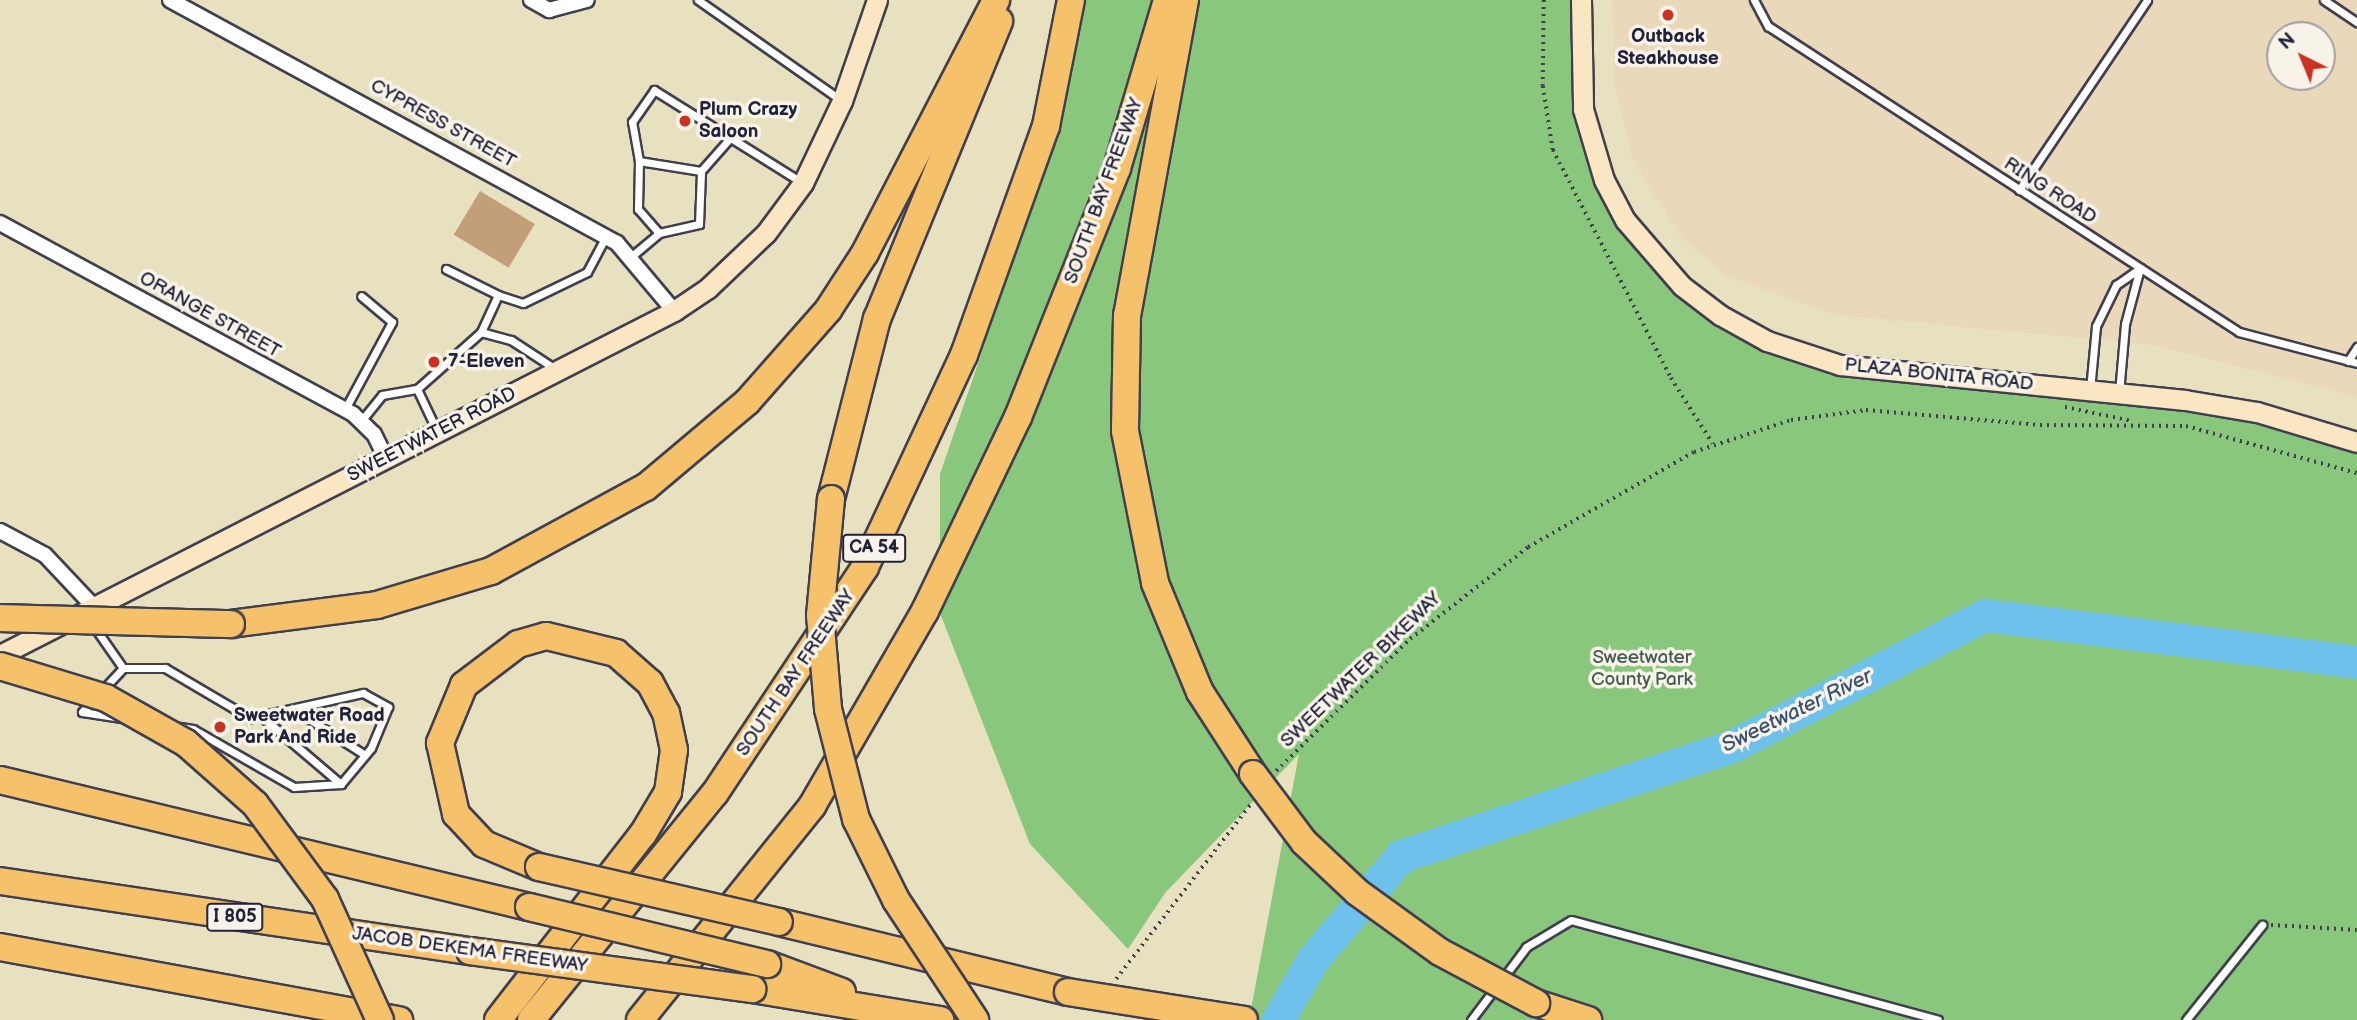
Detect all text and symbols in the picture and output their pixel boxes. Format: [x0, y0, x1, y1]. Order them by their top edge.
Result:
marker: Outback Steakhouse [1660, 7, 1676, 23]
north arrow [2266, 21, 2336, 91]
place label: Outback Steakhouse [1617, 26, 1719, 70]
text: N [2275, 28, 2301, 55]
street label: CYPRESS STREET [366, 74, 520, 174]
street label: SOUTH BAY FREEWAY [1060, 95, 1148, 287]
place label: Plum Crazy Saloon [699, 99, 797, 143]
marker: Plum Crazy Saloon [677, 113, 693, 129]
street label: RING ROAD [1999, 153, 2101, 229]
street label: ORANGE STREET [135, 267, 285, 363]
place label: 7-Eleven [448, 351, 524, 373]
marker: 7-Eleven [426, 354, 442, 370]
street label: PLAZA BONITA ROAD [1844, 354, 2034, 396]
street label: SWEETWATER ROAD [344, 383, 520, 487]
road number: CA 54 [841, 534, 907, 562]
street label: SOUTH BAY FREEWAY [732, 585, 860, 761]
street label: SWEETWATER BIKEWAY [1276, 588, 1446, 752]
park label: Sweetwater County Park [1590, 647, 1694, 691]
water label: Sweetwater River [1718, 664, 1876, 758]
place label: Sweetwater Road Park And Ride [234, 705, 385, 749]
marker: Sweetwater Road Park And Ride [212, 719, 228, 735]
road number: I 805 [205, 902, 265, 932]
street label: JACOB DEKEMA FREEWAY [351, 922, 589, 978]

